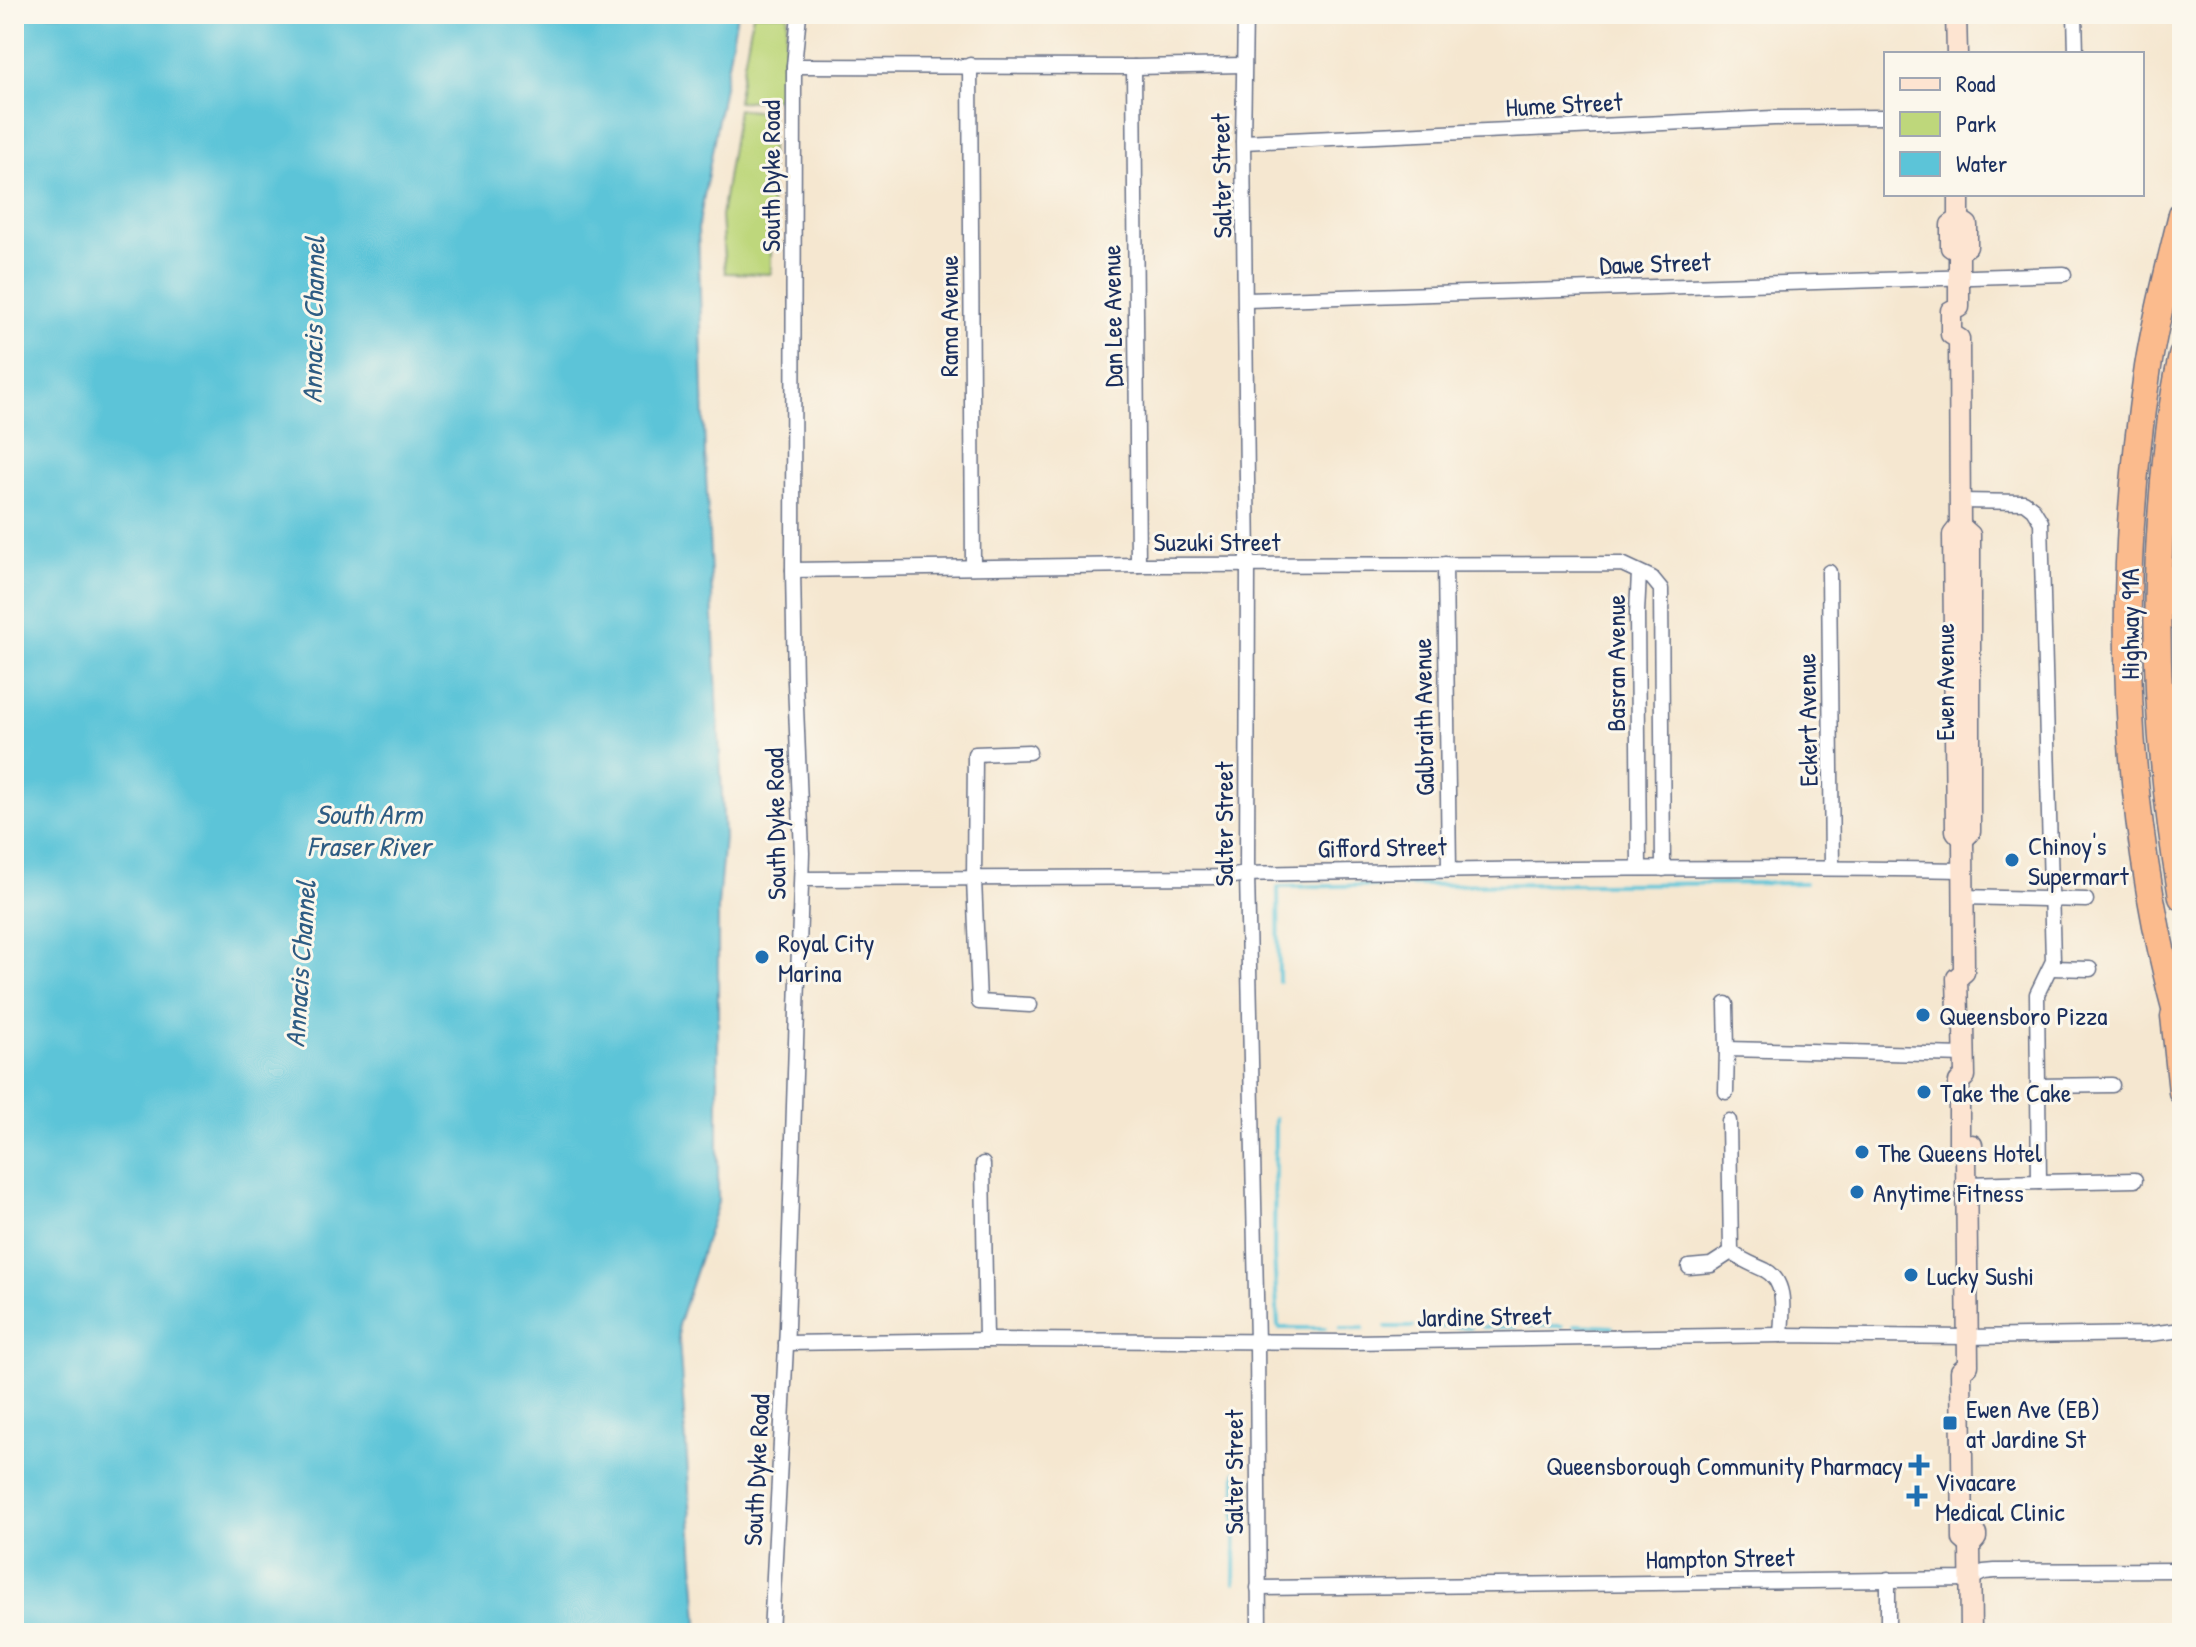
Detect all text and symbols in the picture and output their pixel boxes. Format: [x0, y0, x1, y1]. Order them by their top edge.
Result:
legend [1884, 52, 2144, 196]
text: Road [1956, 67, 1995, 99]
street label: Hume Street [1505, 83, 1624, 125]
street label: South Dyke Road [753, 100, 788, 252]
text: Park [1956, 107, 1996, 139]
street label: Salter Street [1202, 112, 1240, 239]
text: Water [1956, 147, 2007, 179]
water label: Annacis Channel [293, 235, 333, 403]
street label: Dan Lee Avenue [1093, 244, 1131, 388]
street label: Dawe Street [1599, 244, 1712, 282]
street label: Rama Avenue [931, 255, 966, 377]
street label: Suzuki Street [1154, 524, 1282, 559]
street label: Highway 91A [2112, 568, 2147, 680]
street label: Basran Avenue [1598, 594, 1633, 732]
street label: Ewen Avenue [1927, 623, 1962, 741]
street label: Galbraith Avenue [1404, 638, 1442, 796]
street label: Eckert Avenue [1788, 653, 1826, 787]
street label: South Dyke Road [756, 748, 794, 900]
street label: Salter Street [1206, 761, 1241, 886]
water label: South Arm Fraser River [307, 795, 434, 865]
street label: Gifford Street [1317, 828, 1448, 866]
place label: Chinoy's Supermart [2028, 828, 2130, 893]
marker: Chinoy's Supermart [2003, 851, 2021, 869]
water label: Annacis Channel [275, 878, 325, 1048]
place label: Royal City Marina [778, 925, 874, 990]
marker: Royal City Marina [753, 948, 771, 966]
place label: Queensboro Pizza [1939, 998, 2107, 1033]
marker: Queensboro Pizza [1914, 1006, 1932, 1024]
place label: Take the Cake [1940, 1075, 2071, 1110]
marker: Take the Cake [1915, 1083, 1933, 1101]
place label: The Queens Hotel [1878, 1135, 2042, 1170]
marker: The Queens Hotel [1853, 1143, 1871, 1161]
place label: Anytime Fitness [1873, 1175, 2024, 1210]
marker: Anytime Fitness [1848, 1183, 1866, 1201]
place label: Lucky Sushi [1927, 1258, 2034, 1293]
marker: Lucky Sushi [1902, 1266, 1920, 1284]
street label: Jardine Street [1417, 1297, 1553, 1335]
place label: Ewen Ave (EB) at Jardine St [1966, 1391, 2100, 1456]
street label: South Dyke Road [735, 1393, 777, 1547]
street label: Salter Street [1216, 1409, 1251, 1534]
marker: Ewen Ave (EB) at Jardine St [1941, 1414, 1959, 1432]
place label: Queensborough Community Pharmacy [1546, 1448, 1903, 1483]
marker: Queensborough Community Pharmacy [1910, 1456, 1928, 1474]
place label: Vivacare Medical Clinic [1935, 1464, 2065, 1529]
marker: Vivacare Medical Clinic [1906, 1485, 1928, 1507]
street label: Hampton Street [1645, 1539, 1796, 1577]

